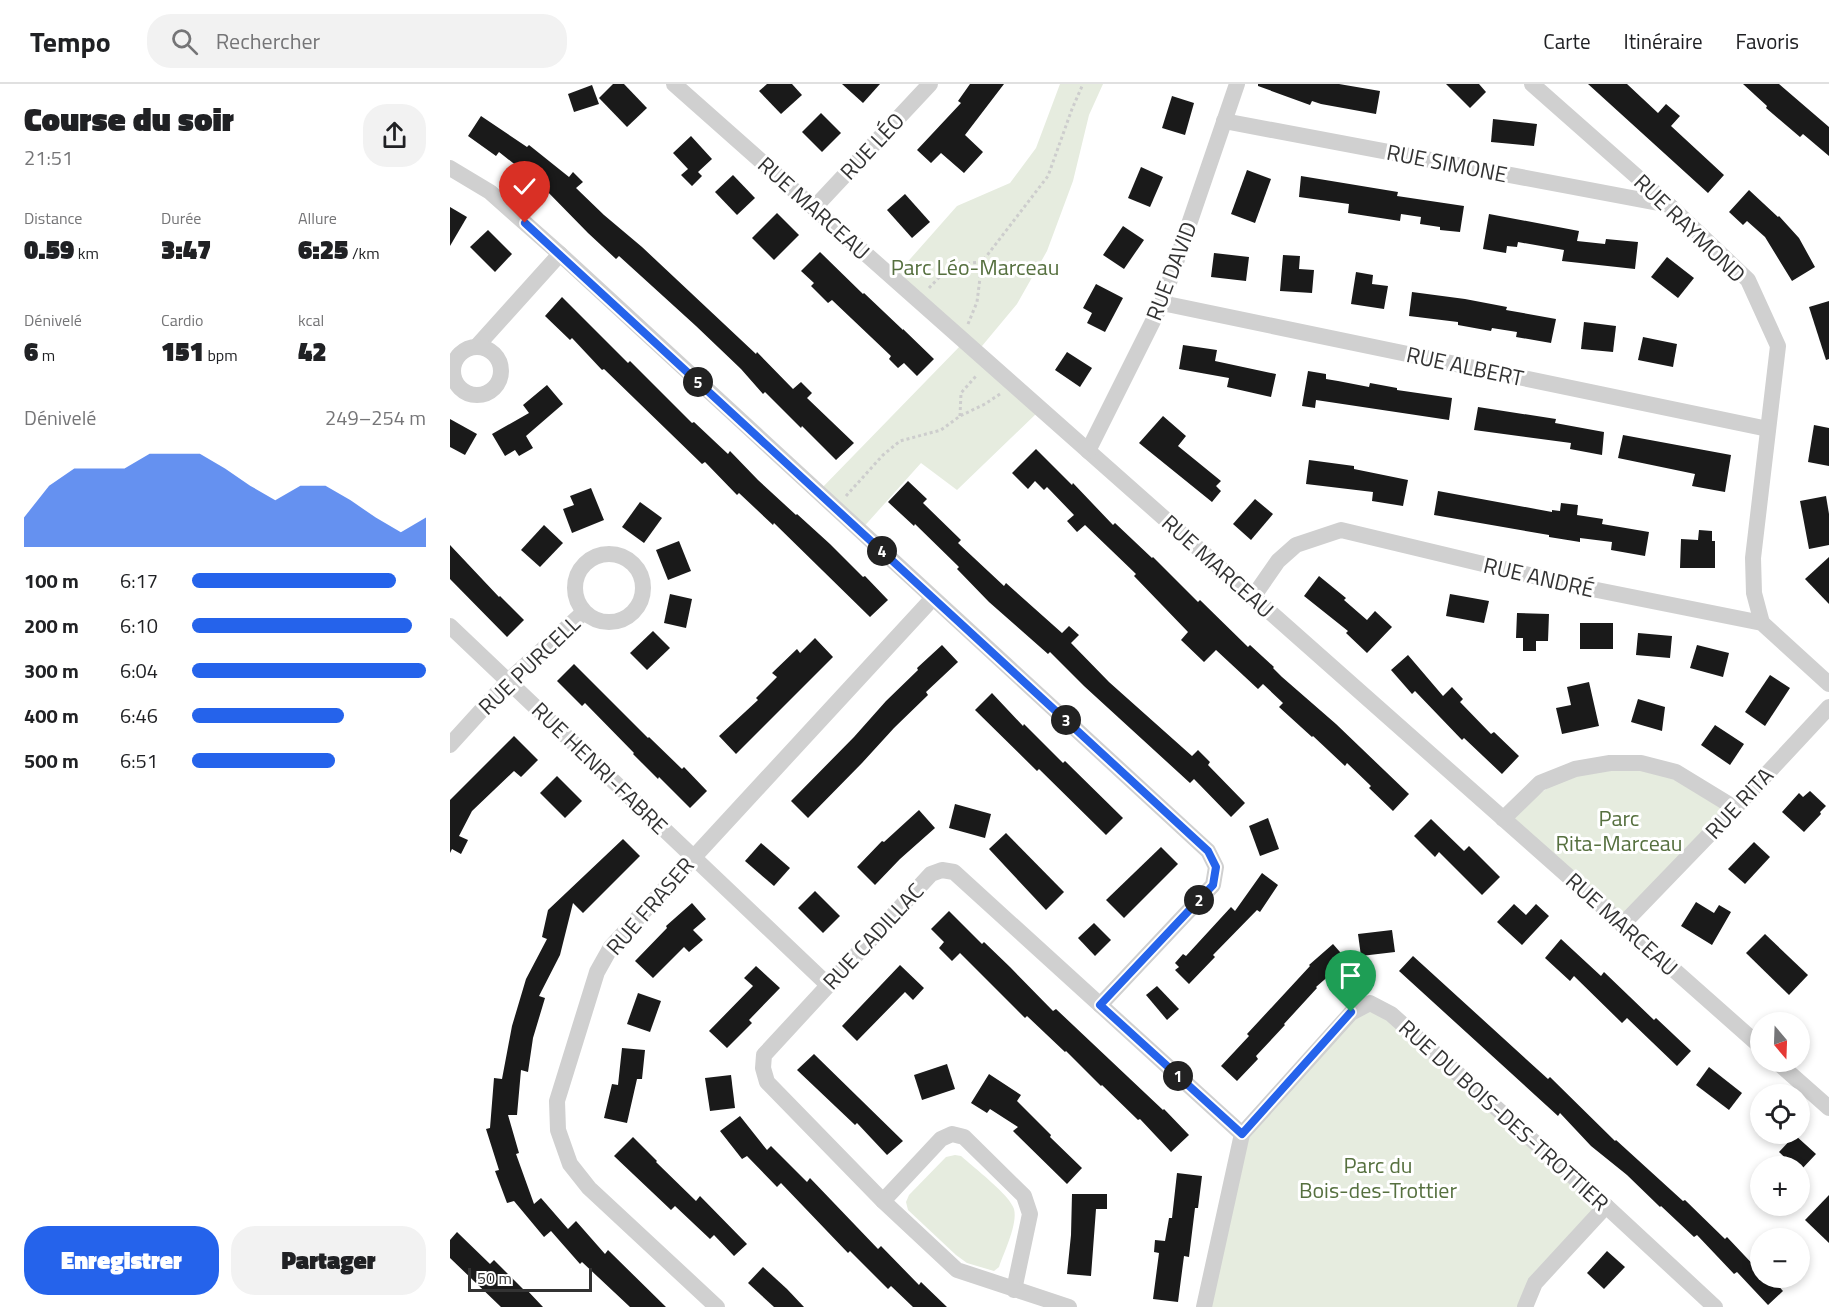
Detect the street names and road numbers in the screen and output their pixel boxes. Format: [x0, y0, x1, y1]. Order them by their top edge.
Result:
street label: RUE LÉO [832, 105, 912, 187]
street label: RUE SIMONE [1384, 135, 1510, 191]
street label: RUE MARCEAU [750, 148, 878, 268]
street label: RUE RAYMOND [1626, 166, 1754, 290]
street label: RUE DAVID [1137, 217, 1205, 325]
street label: RUE ALBERT [1403, 337, 1527, 395]
street label: RUE MARCEAU [1154, 506, 1282, 626]
street label: RUE ANDRÉ [1480, 548, 1598, 606]
street label: RUE PURCELL [470, 607, 588, 723]
street label: RUE HENRI-FABRE [524, 694, 676, 842]
street label: RUE RITA [1697, 759, 1781, 847]
street label: RUE FRASER [598, 849, 702, 963]
street label: RUE MARCEAU [1558, 864, 1686, 984]
street label: RUE CADILLAC [814, 875, 932, 997]
street label: RUE DU BOIS-DES-TROTTIER [1391, 1011, 1617, 1219]

